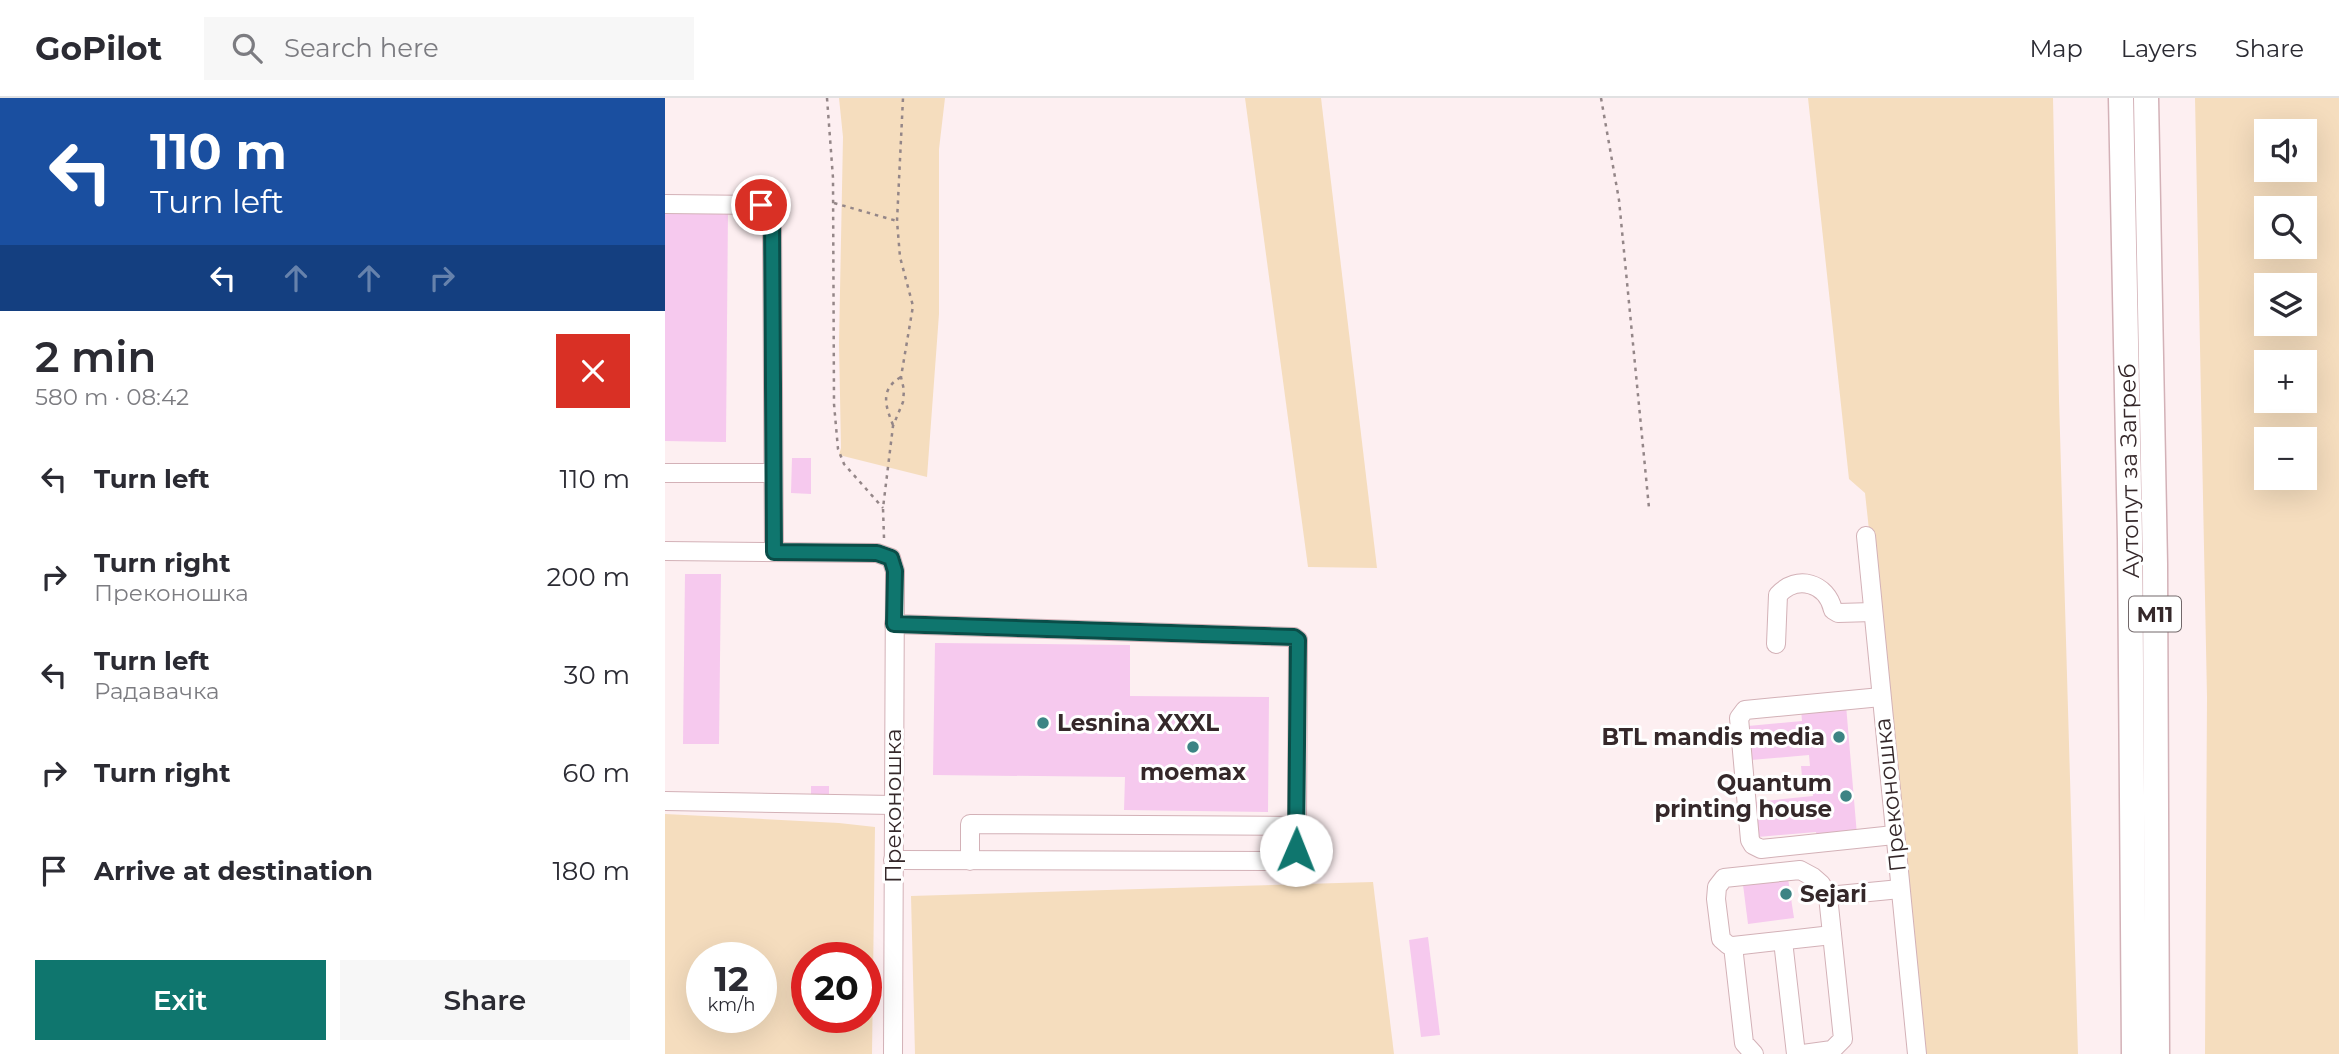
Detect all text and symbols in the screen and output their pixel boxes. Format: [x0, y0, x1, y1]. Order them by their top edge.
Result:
search box [204, 17, 694, 80]
text: GoPilot [35, 28, 162, 68]
icon: search [228, 29, 266, 67]
text: Search here [284, 32, 439, 64]
text: Map [2029, 34, 2083, 63]
text: Layers [2121, 34, 2197, 63]
text: Share [2235, 34, 2304, 63]
map controls [2254, 119, 2317, 490]
button: sound [2254, 119, 2317, 182]
text: 110 m [150, 122, 287, 181]
icon: left [35, 126, 126, 217]
pin [731, 175, 791, 235]
text: Turn left [150, 182, 284, 221]
icon: arrive [742, 186, 780, 224]
button: search [2254, 196, 2317, 259]
icon: left [204, 259, 242, 297]
icon: ahead [277, 259, 315, 297]
icon: ahead [350, 259, 388, 297]
icon: right [423, 259, 461, 297]
button: layers [2254, 273, 2317, 336]
text: 2 min [35, 331, 156, 383]
button: close [556, 334, 630, 408]
button: + [2254, 350, 2317, 413]
street label: Аутопут за Загреб [2113, 363, 2145, 579]
text: 580 m · 08:42 [35, 383, 189, 411]
button: − [2254, 427, 2317, 490]
icon: left [35, 460, 73, 498]
text: Turn left [94, 463, 210, 495]
text: 110 m [560, 463, 630, 495]
text: Turn right [94, 547, 230, 579]
icon: right [35, 558, 73, 596]
text: 200 m [546, 561, 630, 593]
text: Преконошка [94, 579, 249, 607]
road number: M11 [2129, 596, 2181, 632]
text: Turn left [94, 645, 210, 677]
icon: left [35, 656, 73, 694]
text: 30 m [564, 659, 630, 691]
text: Радавачка [94, 677, 219, 705]
place label: Lesnina XXXL [1057, 709, 1219, 737]
marker: Lesnina XXXL [1035, 715, 1051, 731]
street label: Преконошка [1868, 717, 1912, 873]
place label: BTL mandis media [1601, 723, 1825, 751]
street label: Преконошка [879, 729, 907, 883]
marker: BTL mandis media [1831, 729, 1847, 745]
marker: moemax [1185, 739, 1201, 755]
icon: right [35, 754, 73, 792]
text: Turn right [94, 757, 230, 789]
text: 60 m [563, 757, 630, 789]
place label: moemax [1140, 758, 1246, 786]
place label: Quantum printing house [1654, 769, 1832, 823]
marker: Quantum printing house [1838, 788, 1854, 804]
position arrow [1259, 813, 1333, 887]
icon: arrive [35, 852, 73, 890]
text: Arrive at destination [94, 855, 373, 887]
text: 180 m [552, 855, 630, 887]
place label: Sejari [1800, 880, 1867, 908]
marker: Sejari [1778, 886, 1794, 902]
speed limit sign: 20 [791, 942, 882, 1033]
text: 12 [714, 957, 749, 1000]
button: Exit [35, 960, 326, 1040]
button: Share [340, 960, 630, 1040]
text: km/h [707, 994, 756, 1016]

